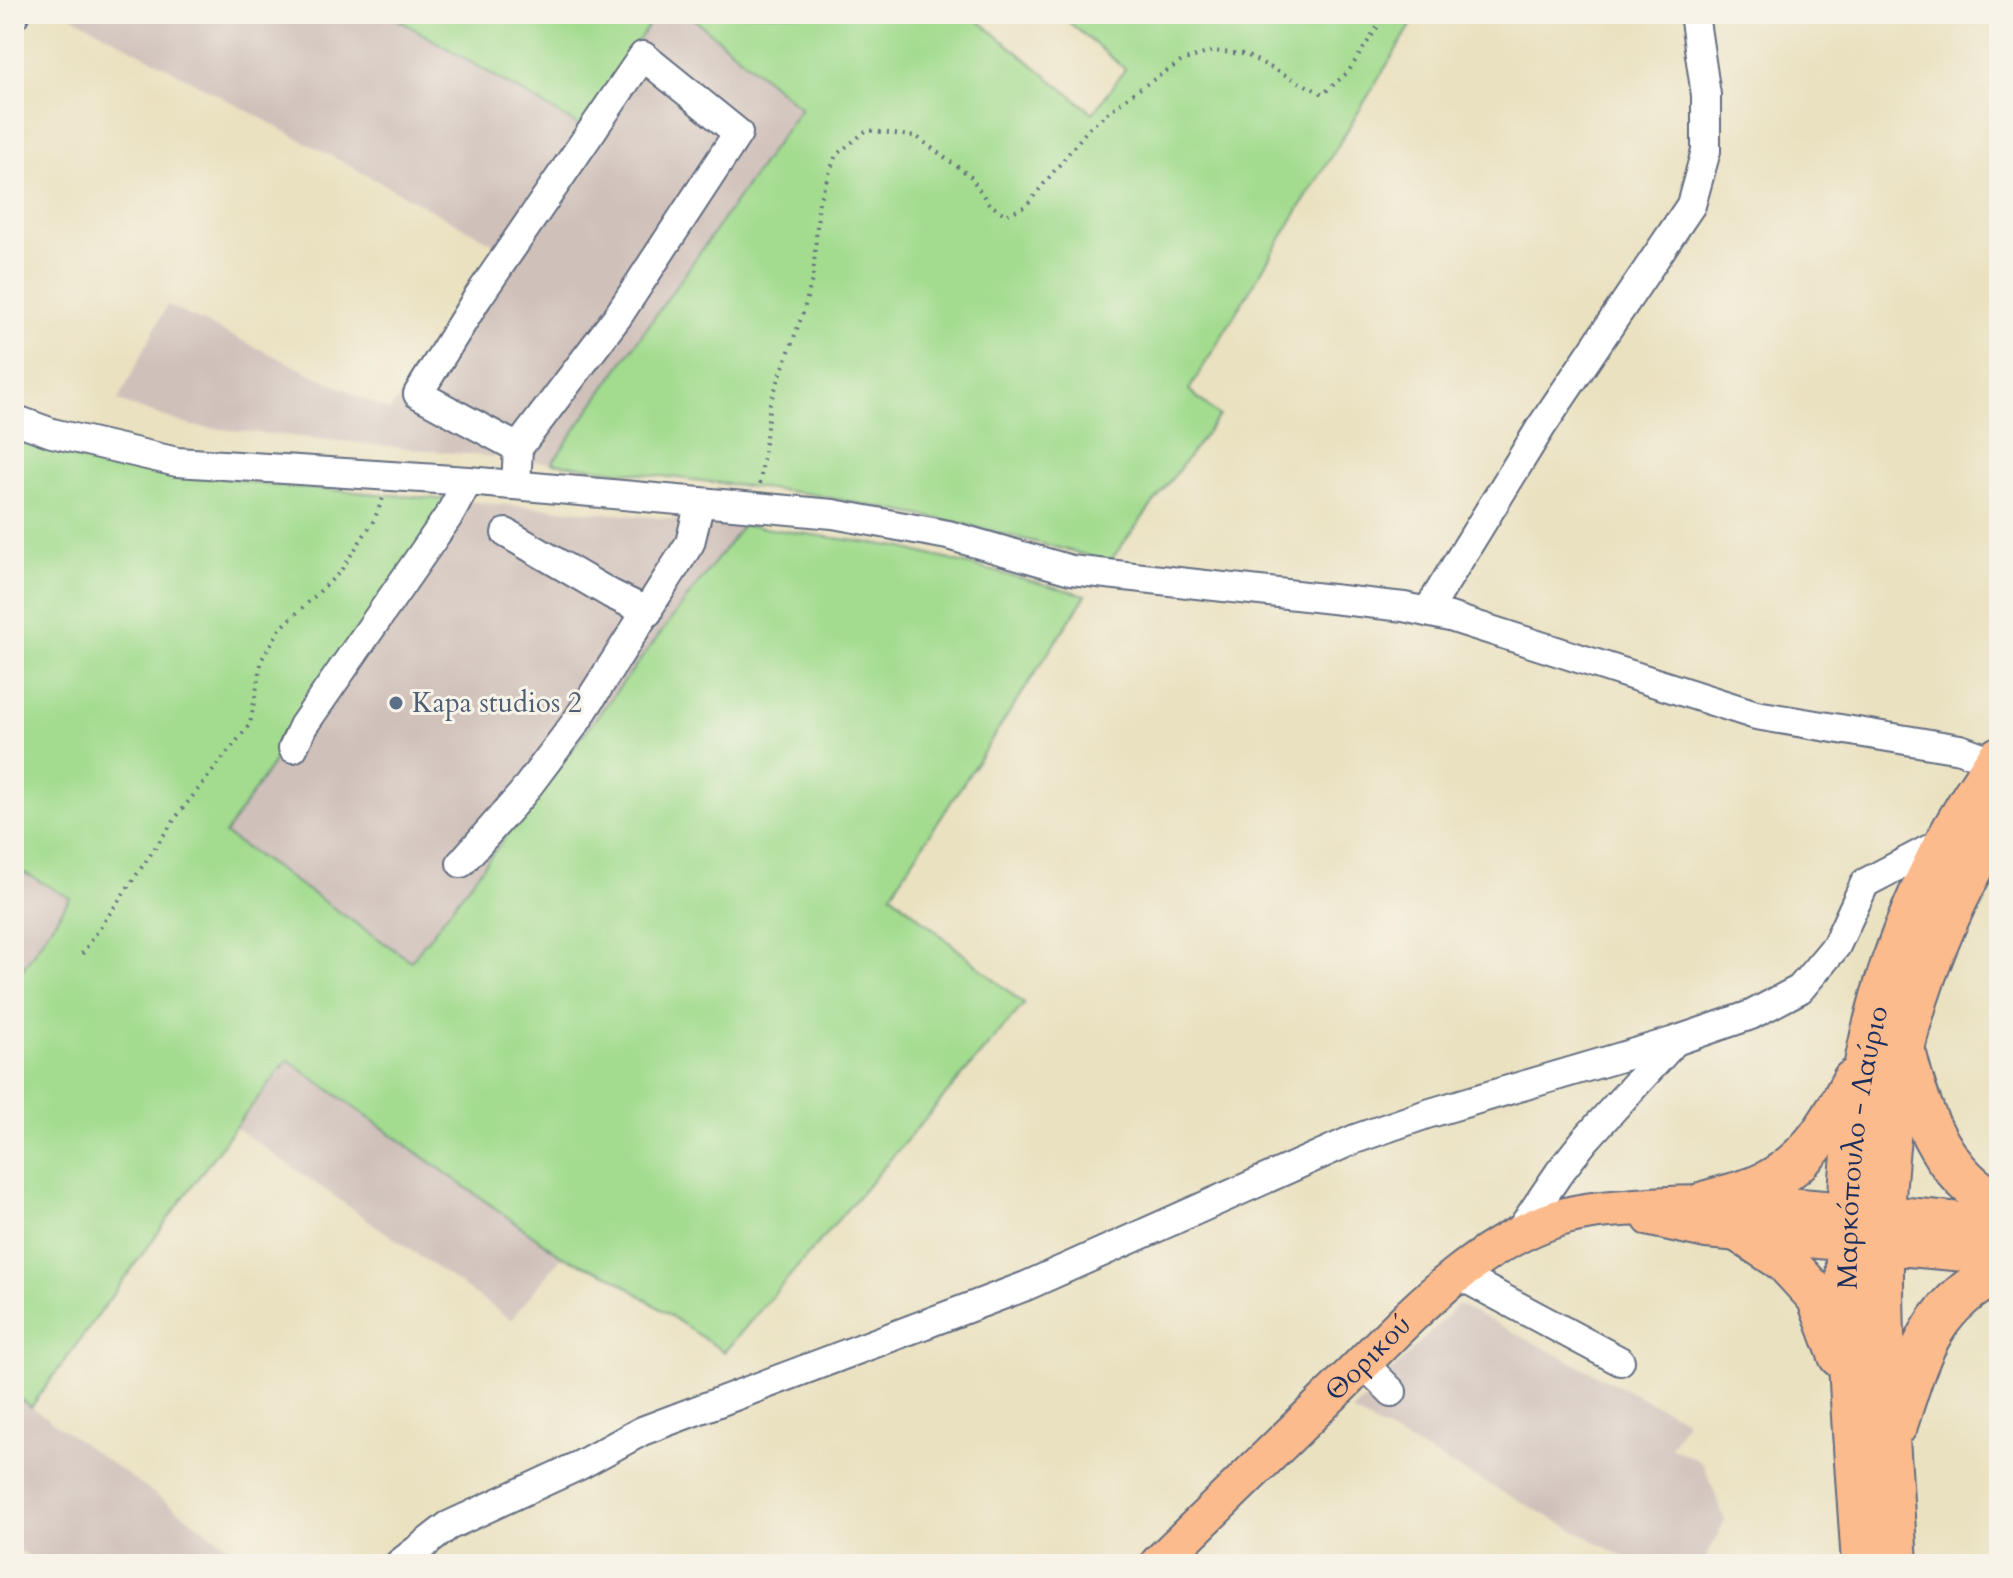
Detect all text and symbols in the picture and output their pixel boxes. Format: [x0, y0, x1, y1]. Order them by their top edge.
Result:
place label: Kapa studios 2 [412, 684, 582, 722]
marker: Kapa studios 2 [387, 694, 405, 712]
street label: Μαρκόπουλο - Λαύριο [1829, 1002, 1898, 1289]
street label: Θορικού [1316, 1306, 1419, 1410]

